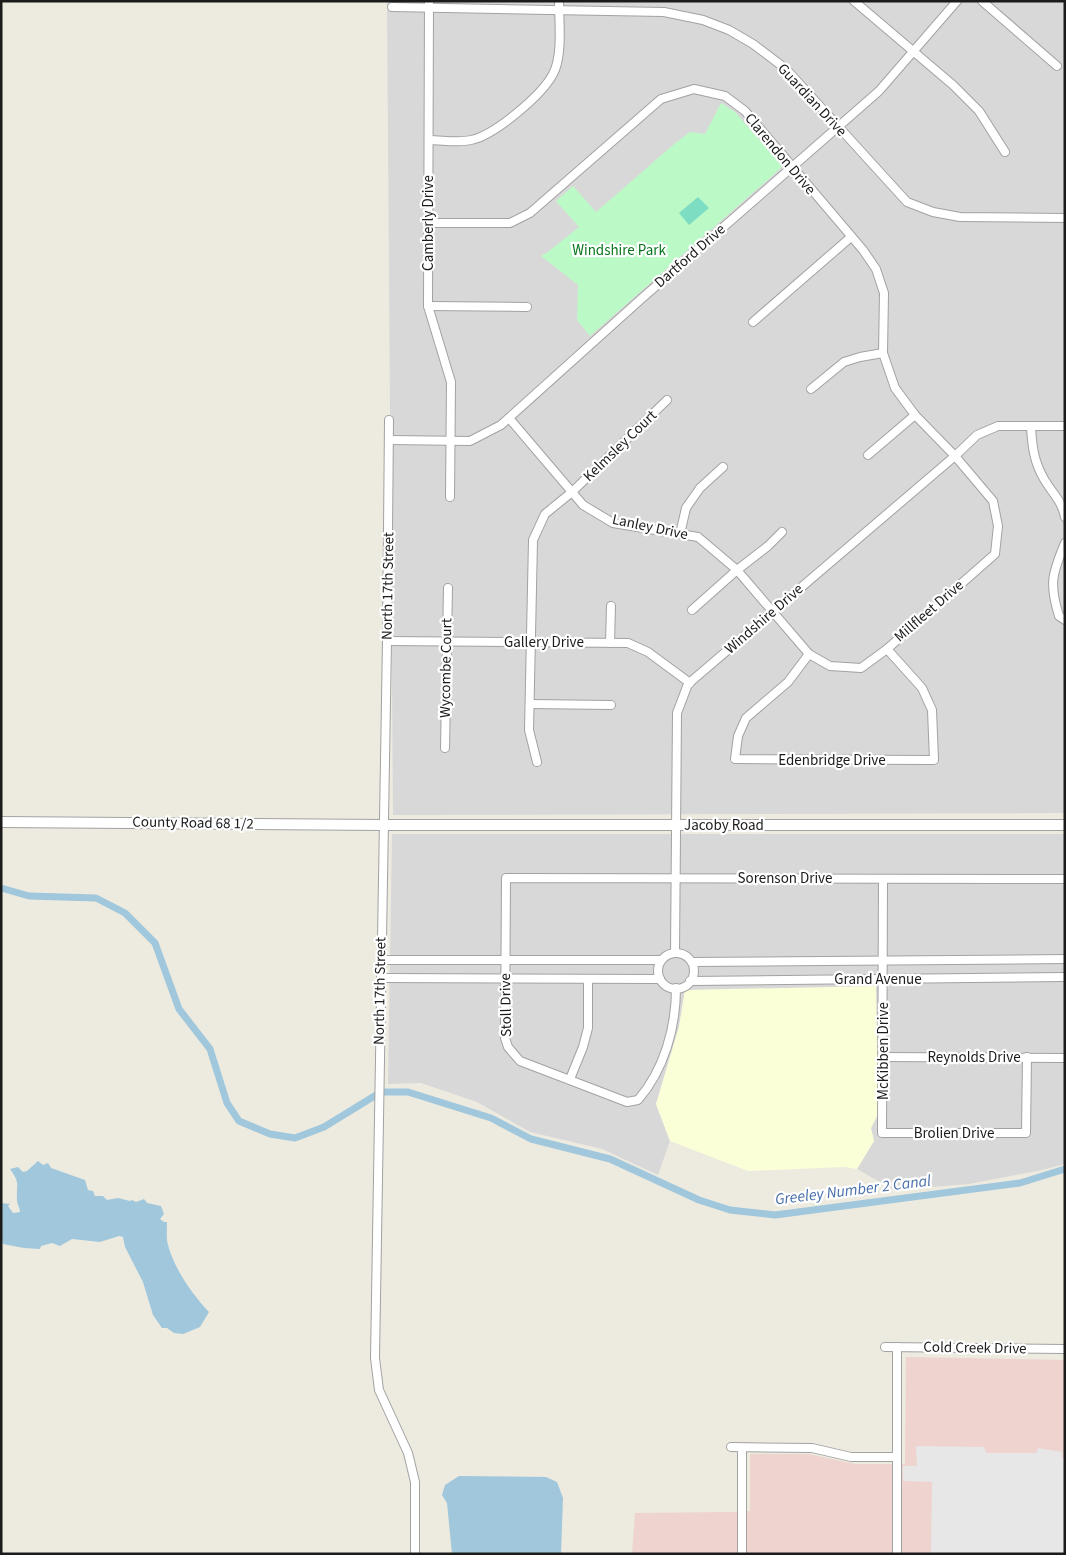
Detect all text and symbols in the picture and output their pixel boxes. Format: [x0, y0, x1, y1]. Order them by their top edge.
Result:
street label: Guardian Drive [772, 59, 852, 141]
street label: Clarendon Drive [740, 109, 820, 199]
street label: Camberly Drive [418, 175, 439, 271]
street label: Dartford Drive [650, 219, 730, 293]
park label: Windshire Park [572, 240, 666, 261]
street label: Kelmsley Court [579, 405, 661, 487]
street label: Lanley Drive [610, 509, 690, 545]
street label: North 17th Street [377, 532, 399, 640]
street label: Millfleet Drive [890, 575, 968, 647]
street label: Windshire Drive [720, 579, 808, 659]
street label: Wycombe Court [435, 618, 457, 718]
street label: Gallery Drive [504, 632, 584, 653]
street label: Edenbridge Drive [778, 750, 886, 771]
street label: County Road 68 1/2 [132, 811, 254, 835]
street label: Jacoby Road [684, 815, 764, 836]
street label: Sorenson Drive [738, 868, 832, 889]
street label: North 17th Street [369, 937, 391, 1045]
street label: Grand Avenue [834, 969, 922, 990]
street label: Stoll Drive [495, 973, 517, 1037]
street label: McKibben Drive [873, 1002, 894, 1100]
street label: Reynolds Drive [927, 1047, 1021, 1068]
street label: Brolien Drive [914, 1123, 994, 1144]
water label: Greeley Number 2 Canal [774, 1170, 932, 1210]
street label: Cold Creek Drive [923, 1337, 1027, 1359]

